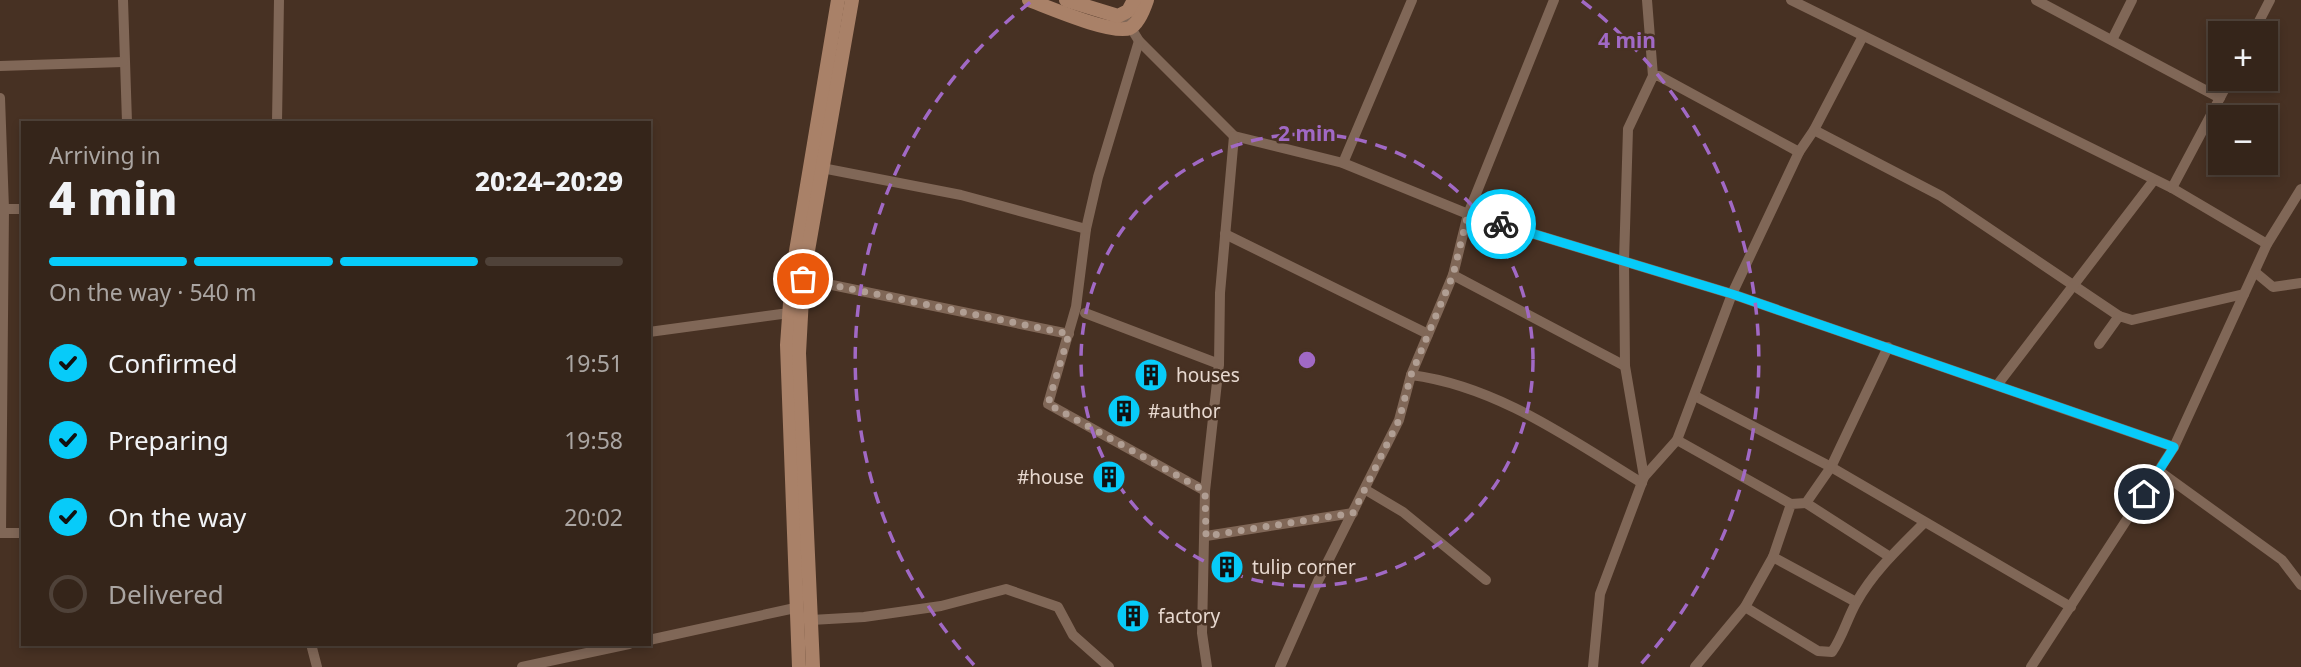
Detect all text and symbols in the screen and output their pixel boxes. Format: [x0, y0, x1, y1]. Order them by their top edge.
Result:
map controls [2208, 21, 2278, 175]
button: + [2208, 21, 2278, 91]
text: 4 min [1598, 26, 1656, 54]
button: − [2208, 105, 2278, 175]
text: 2 min [1278, 119, 1336, 147]
text: Arriving in [49, 139, 161, 171]
text: 20:24–20:29 [475, 163, 623, 199]
text: 4 min [49, 166, 178, 228]
courier [1466, 189, 1536, 259]
icon: bike [1482, 205, 1520, 243]
pin [773, 249, 833, 309]
icon: bag [784, 260, 822, 298]
text: On the way · 540 m [49, 276, 256, 308]
icon: check [49, 344, 87, 382]
text: Confirmed [108, 345, 238, 381]
text: 19:51 [564, 347, 623, 379]
centre of rings [1295, 348, 1319, 372]
building icon: houses [1132, 356, 1170, 394]
place label: houses [1176, 362, 1240, 388]
building icon: #author [1105, 392, 1143, 430]
place label: #author [1148, 398, 1221, 424]
icon: check [49, 421, 87, 459]
text: Preparing [108, 422, 229, 458]
text: 19:58 [564, 424, 623, 456]
building icon: #house [1090, 458, 1128, 496]
place label: #house [1017, 464, 1084, 490]
pin [2114, 464, 2174, 524]
icon: home [2125, 475, 2163, 513]
icon: check [49, 498, 87, 536]
text: On the way [108, 499, 246, 535]
text: 20:02 [564, 501, 623, 533]
building icon: tulip corner [1208, 548, 1246, 586]
place label: tulip corner [1252, 554, 1356, 580]
text: Delivered [108, 576, 224, 612]
building icon: factory [1114, 597, 1152, 635]
place label: factory [1158, 603, 1221, 629]

